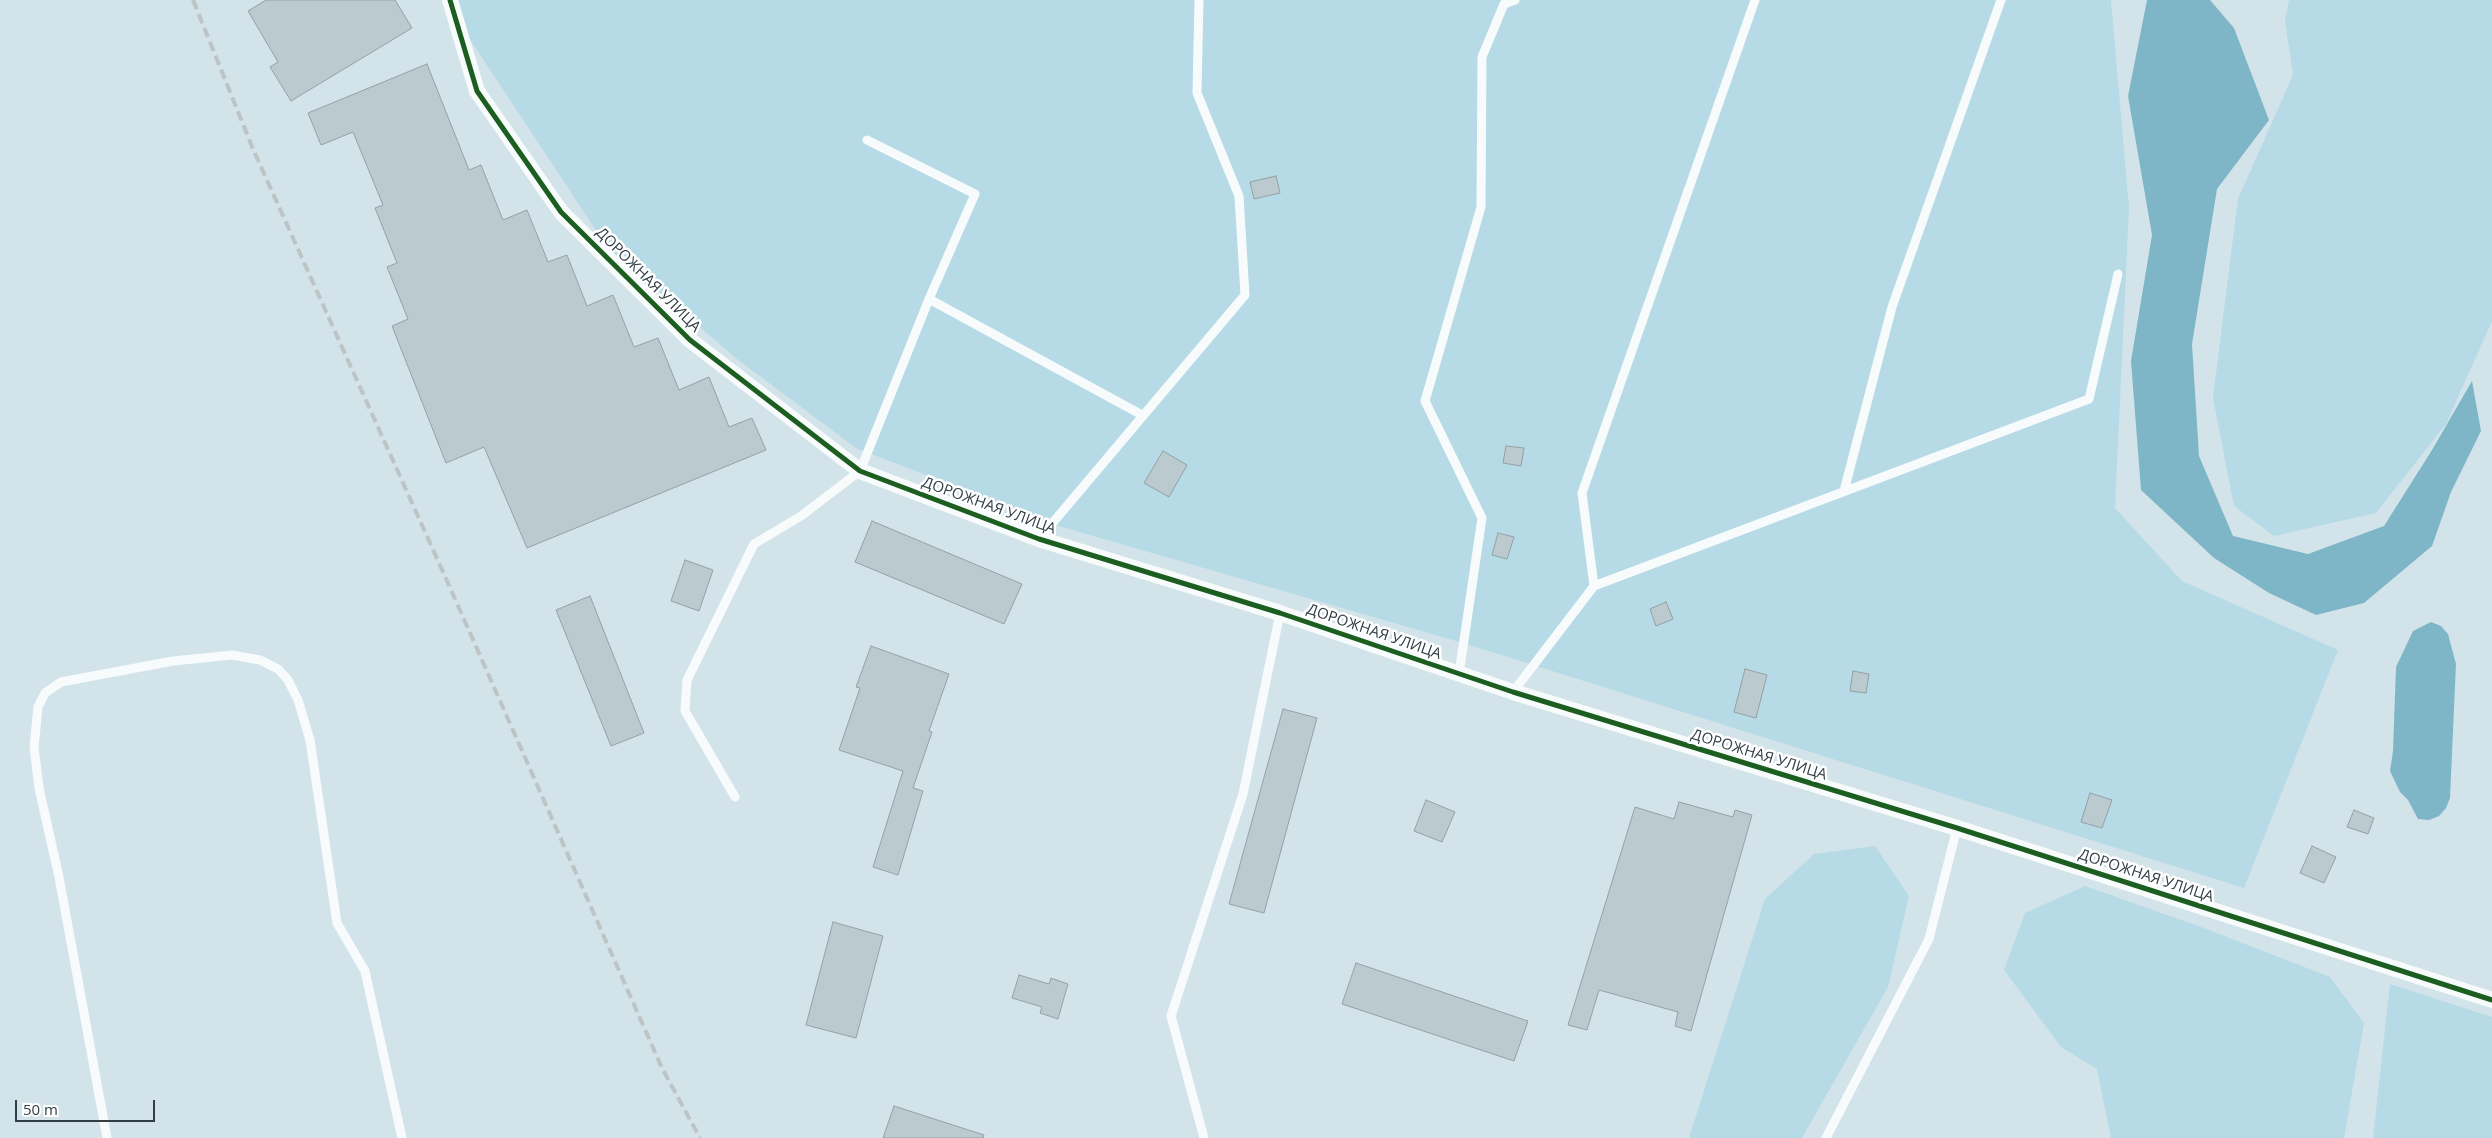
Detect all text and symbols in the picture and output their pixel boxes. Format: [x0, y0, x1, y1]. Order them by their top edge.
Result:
street label: ДОРОЖНАЯ УЛИЦА [592, 224, 704, 336]
street label: ДОРОЖНАЯ УЛИЦА [920, 473, 1058, 539]
street label: ДОРОЖНАЯ УЛИЦА [1304, 601, 1444, 663]
street label: ДОРОЖНАЯ УЛИЦА [1689, 726, 1829, 784]
street label: ДОРОЖНАЯ УЛИЦА [2076, 846, 2216, 906]
scale bar [18, 1090, 158, 1122]
text: 50 m [23, 1099, 58, 1119]

